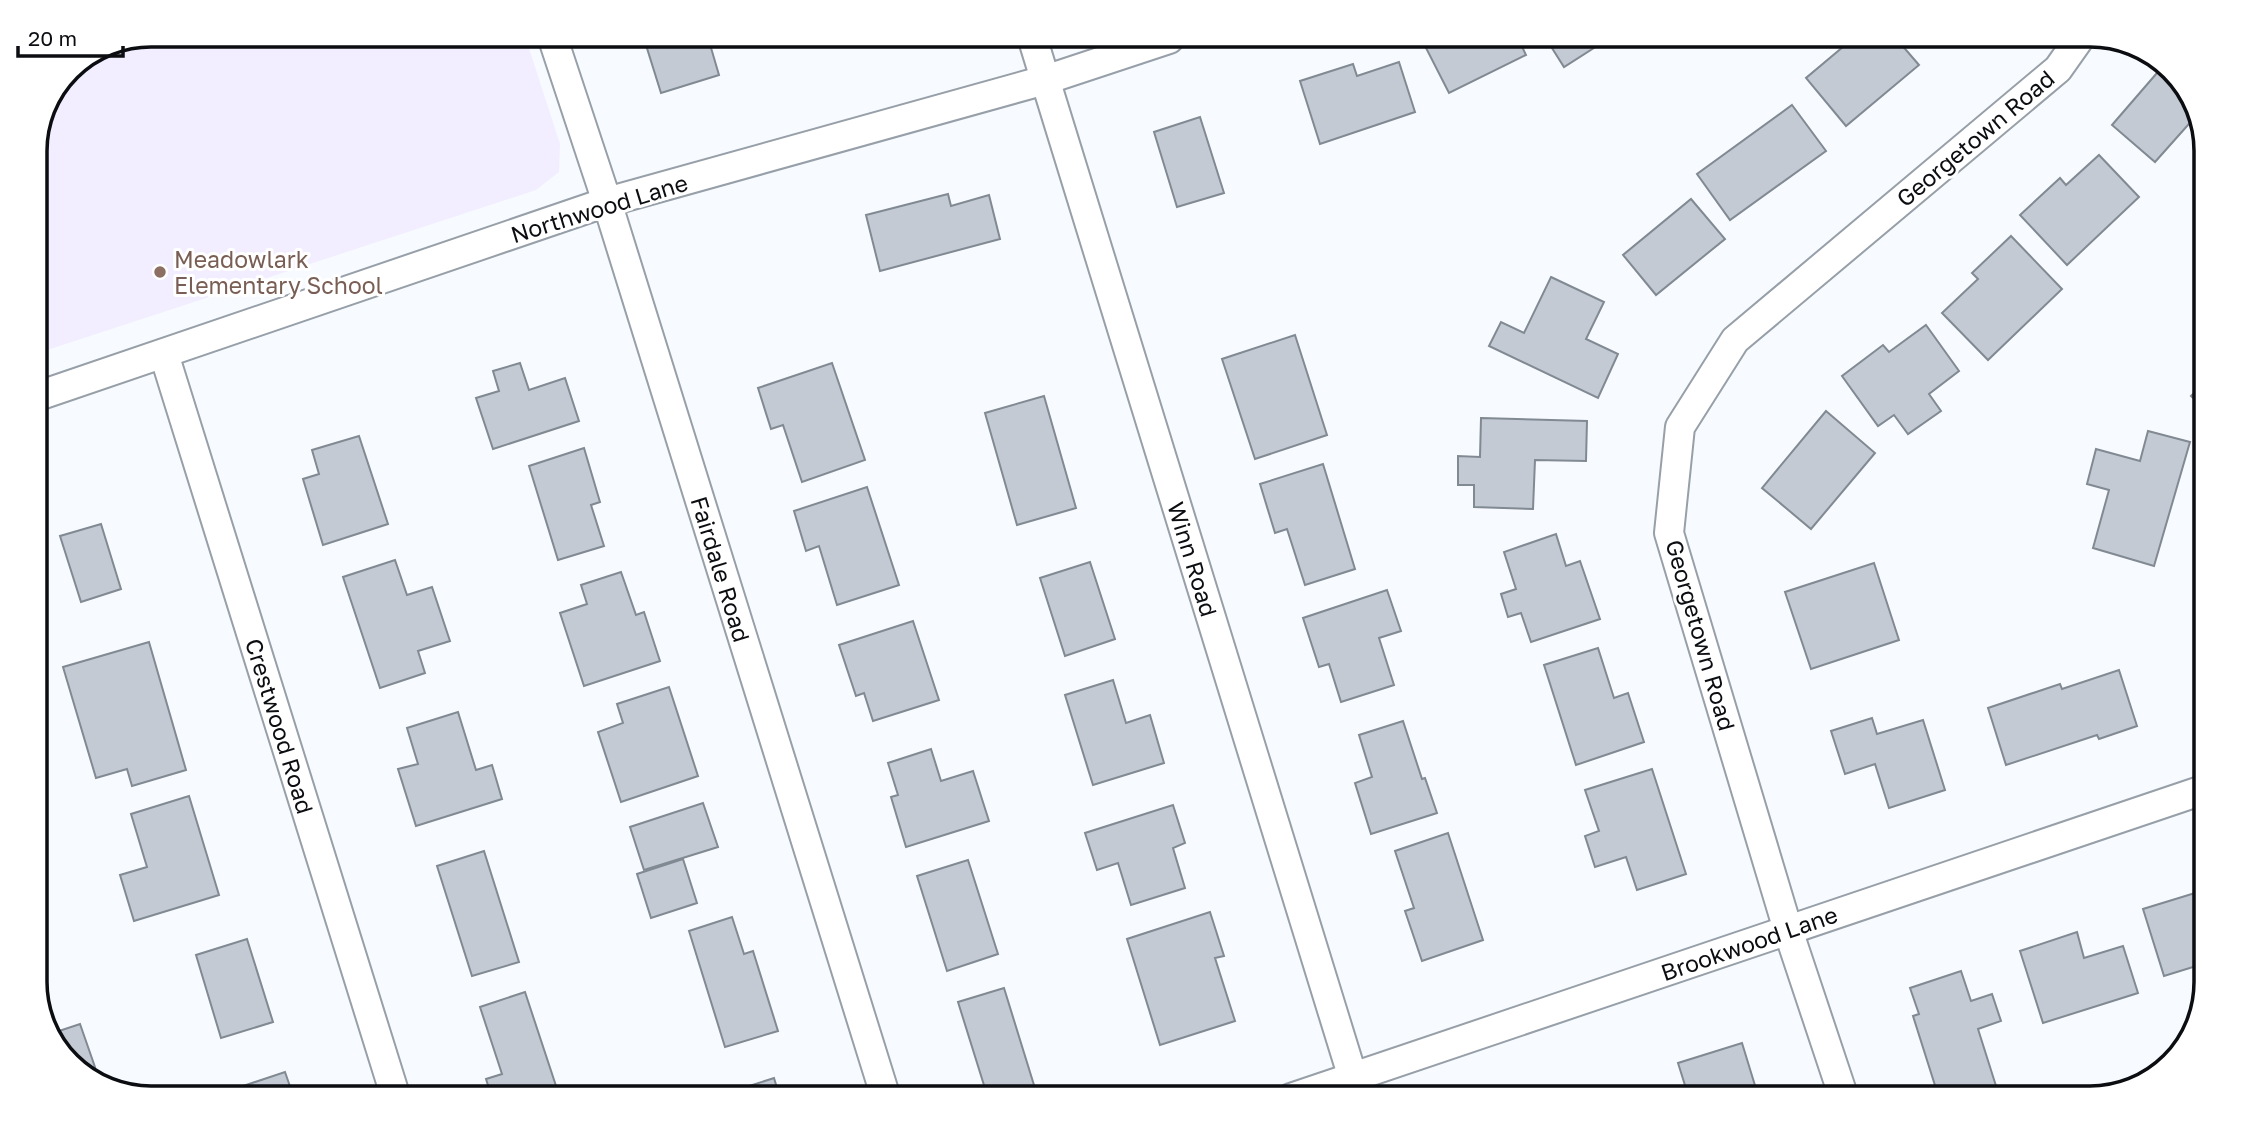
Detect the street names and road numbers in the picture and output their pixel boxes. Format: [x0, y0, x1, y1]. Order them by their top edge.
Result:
street label: Georgetown Road [1890, 64, 2060, 212]
street label: Northwood Lane [507, 168, 691, 248]
street label: Fairdale Road [686, 493, 756, 645]
street label: Winn Road [1162, 498, 1224, 620]
street label: Georgetown Road [1660, 536, 1742, 734]
street label: Crestwood Road [240, 635, 320, 817]
street label: Brookwood Lane [1657, 900, 1841, 986]

